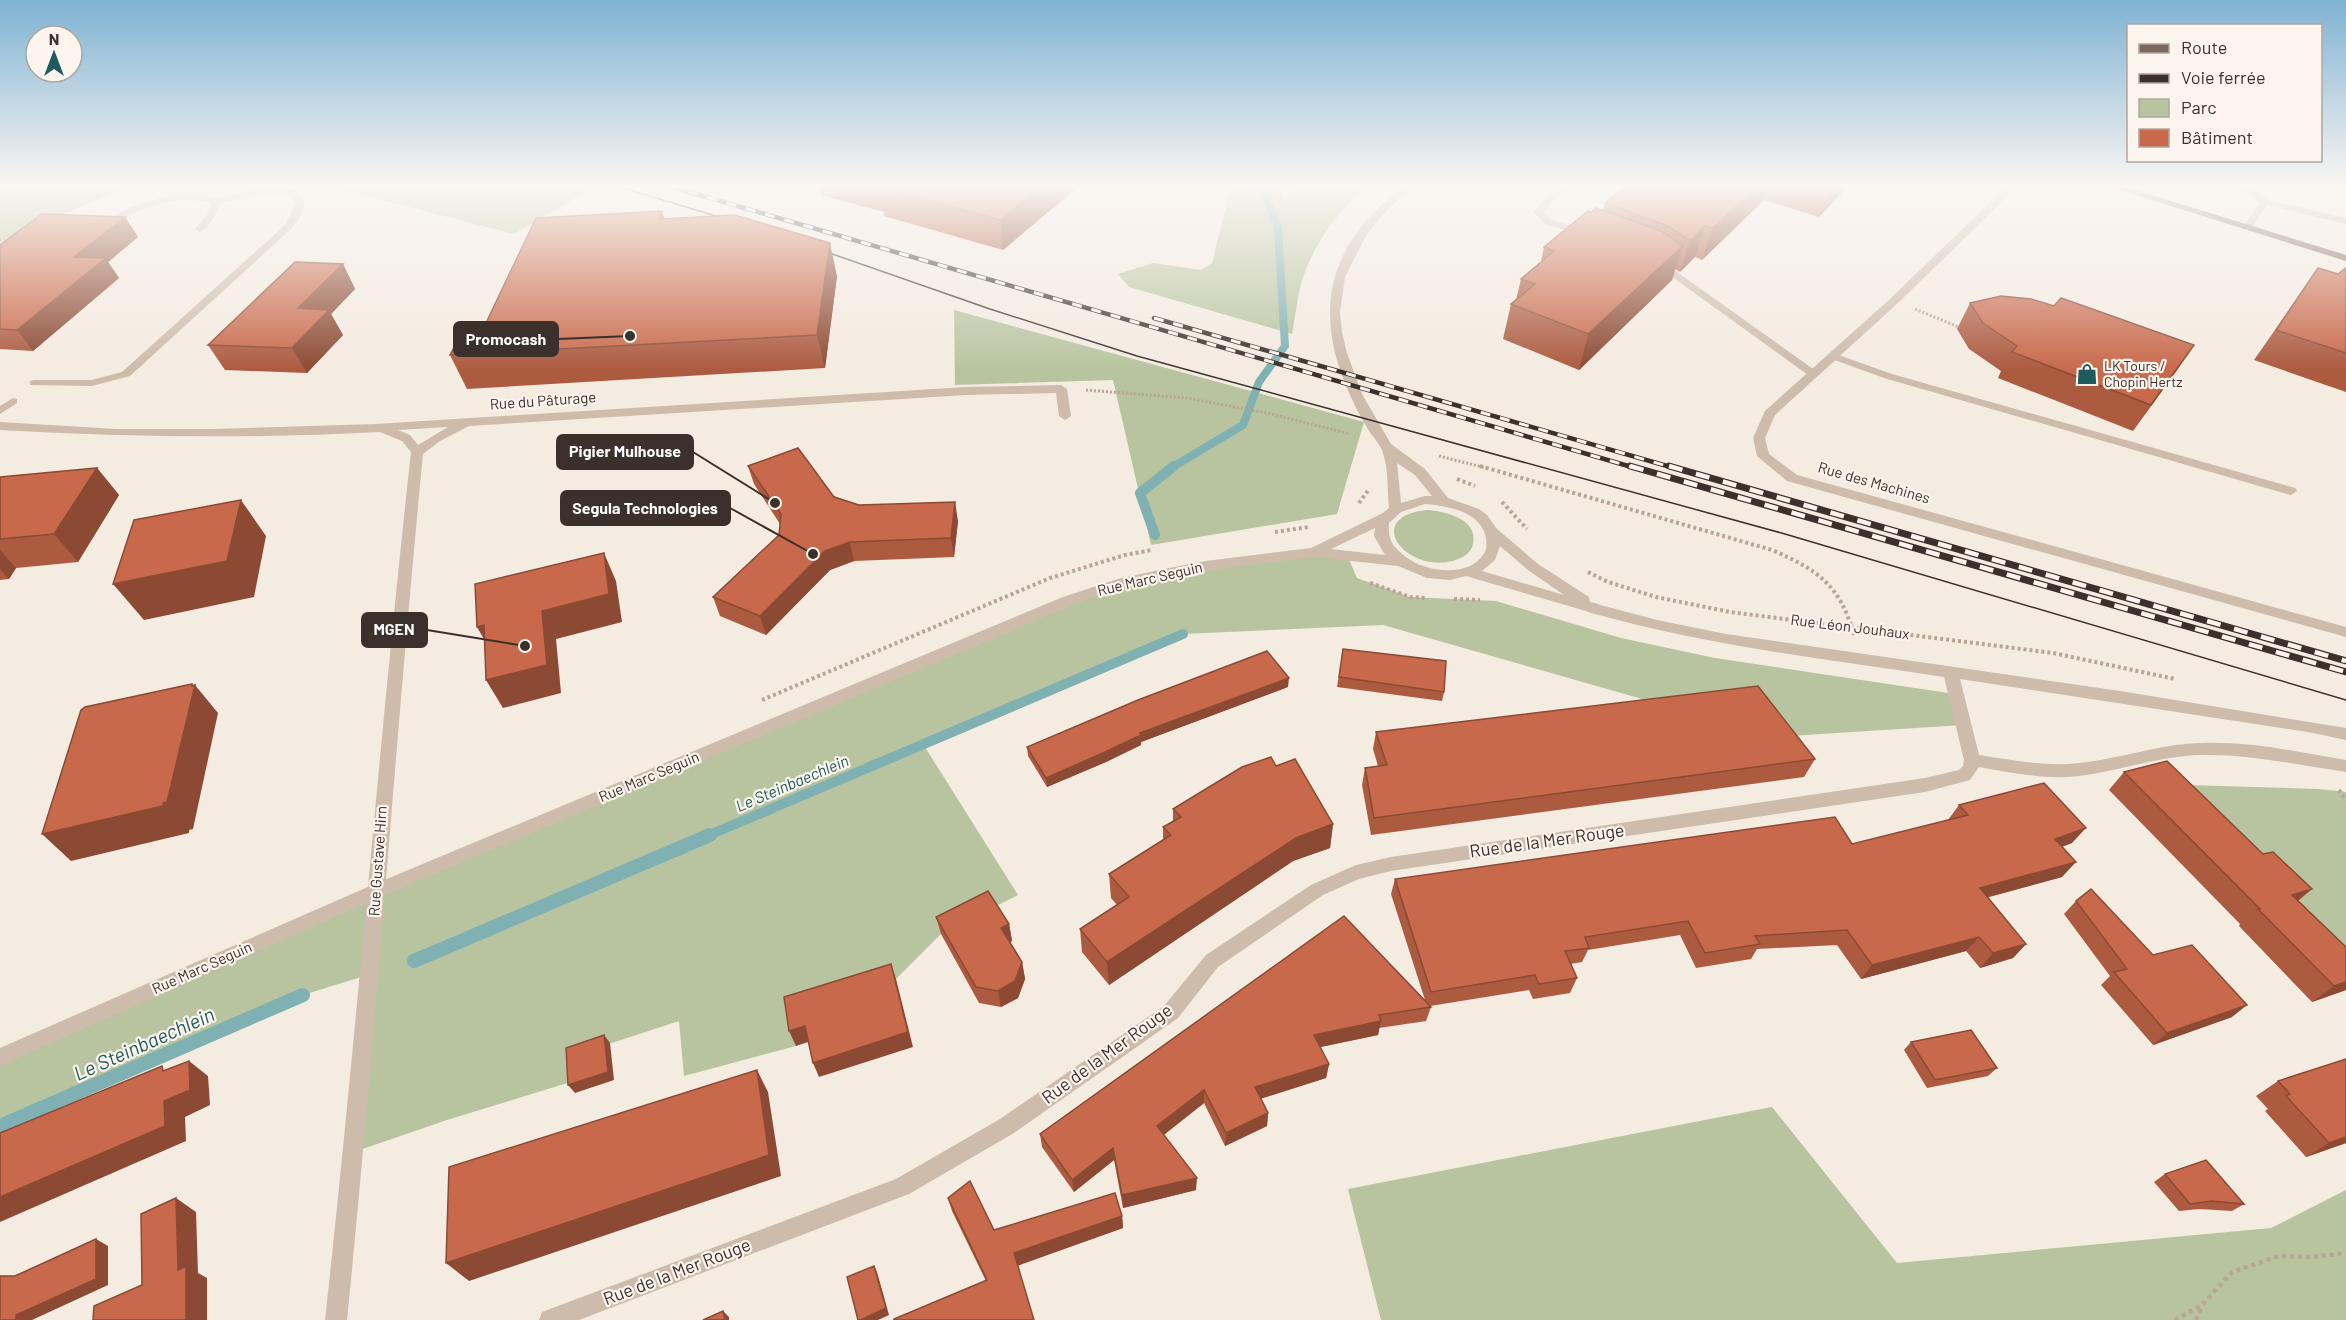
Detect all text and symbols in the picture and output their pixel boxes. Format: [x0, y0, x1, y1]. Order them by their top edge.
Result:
north arrow [24, 24, 84, 84]
legend [2127, 24, 2322, 162]
text: N [49, 29, 59, 48]
text: Route [2181, 36, 2227, 58]
text: Voie ferrée [2181, 66, 2266, 88]
text: Parc [2181, 96, 2217, 118]
text: Bâtiment [2181, 126, 2253, 148]
callout: Promocash [454, 322, 558, 356]
text: Promocash [466, 329, 546, 348]
place label: LK Tours / Chopin Hertz [2104, 357, 2182, 390]
shop icon: LK Tours / Chopin Hertz [2075, 362, 2099, 386]
street label: Rue du Pâturage [489, 387, 597, 413]
callout: Pigier Mulhouse [557, 435, 693, 469]
text: Pigier Mulhouse [569, 441, 681, 460]
street label: Rue des Machines [1816, 457, 1932, 507]
callout: Segula Technologies [561, 491, 730, 525]
text: Segula Technologies [572, 498, 718, 517]
street label: Rue Marc Seguin [1095, 557, 1204, 599]
street label: Rue Léon Jouhaux [1790, 610, 1911, 642]
callout: MGEN [362, 613, 427, 647]
text: MGEN [373, 619, 415, 638]
street label: Rue Marc Seguin [596, 747, 702, 805]
water label: Le Steinbaechlein [732, 750, 851, 815]
street label: Rue Gustave Hirn [364, 805, 390, 917]
street label: Rue de la Mer Rouge [1468, 818, 1626, 862]
street label: Rue Marc Seguin [149, 937, 254, 997]
street label: Rue de la Mer Rouge [1037, 998, 1176, 1108]
water label: Le Steinbaechlein [70, 1001, 218, 1085]
street label: Rue de la Mer Rouge [600, 1233, 753, 1309]

